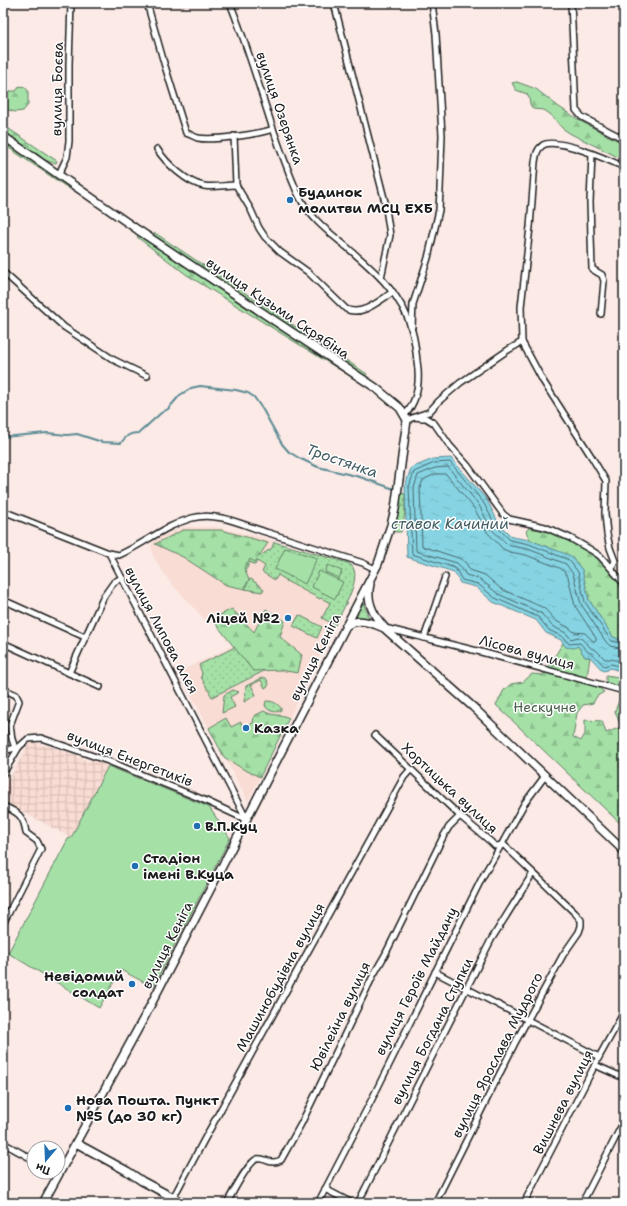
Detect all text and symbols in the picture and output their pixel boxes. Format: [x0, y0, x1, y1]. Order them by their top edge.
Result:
street label: вулиця Боєва [47, 41, 67, 136]
street label: вулиця Озерянка [252, 49, 308, 167]
place label: Будинок молитви МСЦ ЕХБ [298, 183, 433, 217]
marker: Будинок молитви МСЦ ЕХБ [285, 195, 295, 205]
street label: вулиця Кузьми Скрябіна [203, 253, 353, 363]
water label: Тростянка [304, 439, 380, 483]
water label: ставок Качиний [391, 514, 509, 534]
street label: вулиця Липова алея [121, 563, 203, 697]
place label: Ліцей №2 [206, 609, 280, 627]
street label: вулиця Кеніга [285, 610, 345, 704]
marker: Ліцей №2 [283, 613, 293, 623]
street label: Лісова вулиця [477, 631, 577, 673]
park label: Нескучне [513, 698, 577, 716]
place label: Казка [254, 719, 299, 737]
marker: Казка [241, 723, 251, 733]
street label: вулиця Енергетиків [64, 726, 196, 790]
street label: Хортицька вулиця [398, 739, 502, 837]
place label: В.П.Куц [205, 817, 258, 835]
marker: В.П.Куц [192, 821, 202, 831]
place label: Стадіон імені В.Куца [143, 849, 234, 883]
marker: Стадіон імені В.Куца [130, 861, 140, 871]
street label: вулиця Кеніга [137, 898, 197, 992]
street label: Машинобудівна вулиця [232, 899, 328, 1055]
street label: вулиця Героїв Майдану [371, 904, 461, 1058]
street label: вулиця Богдана Ступки [387, 955, 477, 1107]
street label: Ювілейна вулиця [306, 958, 374, 1074]
place label: Невідомий солдат [44, 967, 125, 1001]
street label: вулиця Ярослава Мудрого [447, 969, 547, 1141]
marker: Невідомий солдат [127, 979, 137, 989]
street label: Вишнева вулиця [529, 1047, 597, 1157]
place label: Нова Пошта. Пункт №5 (до 30 кг) [76, 1091, 220, 1125]
marker: Нова Пошта. Пункт №5 (до 30 кг) [63, 1103, 73, 1113]
north arrow [26, 1140, 66, 1180]
text: Пн [34, 1160, 52, 1178]

